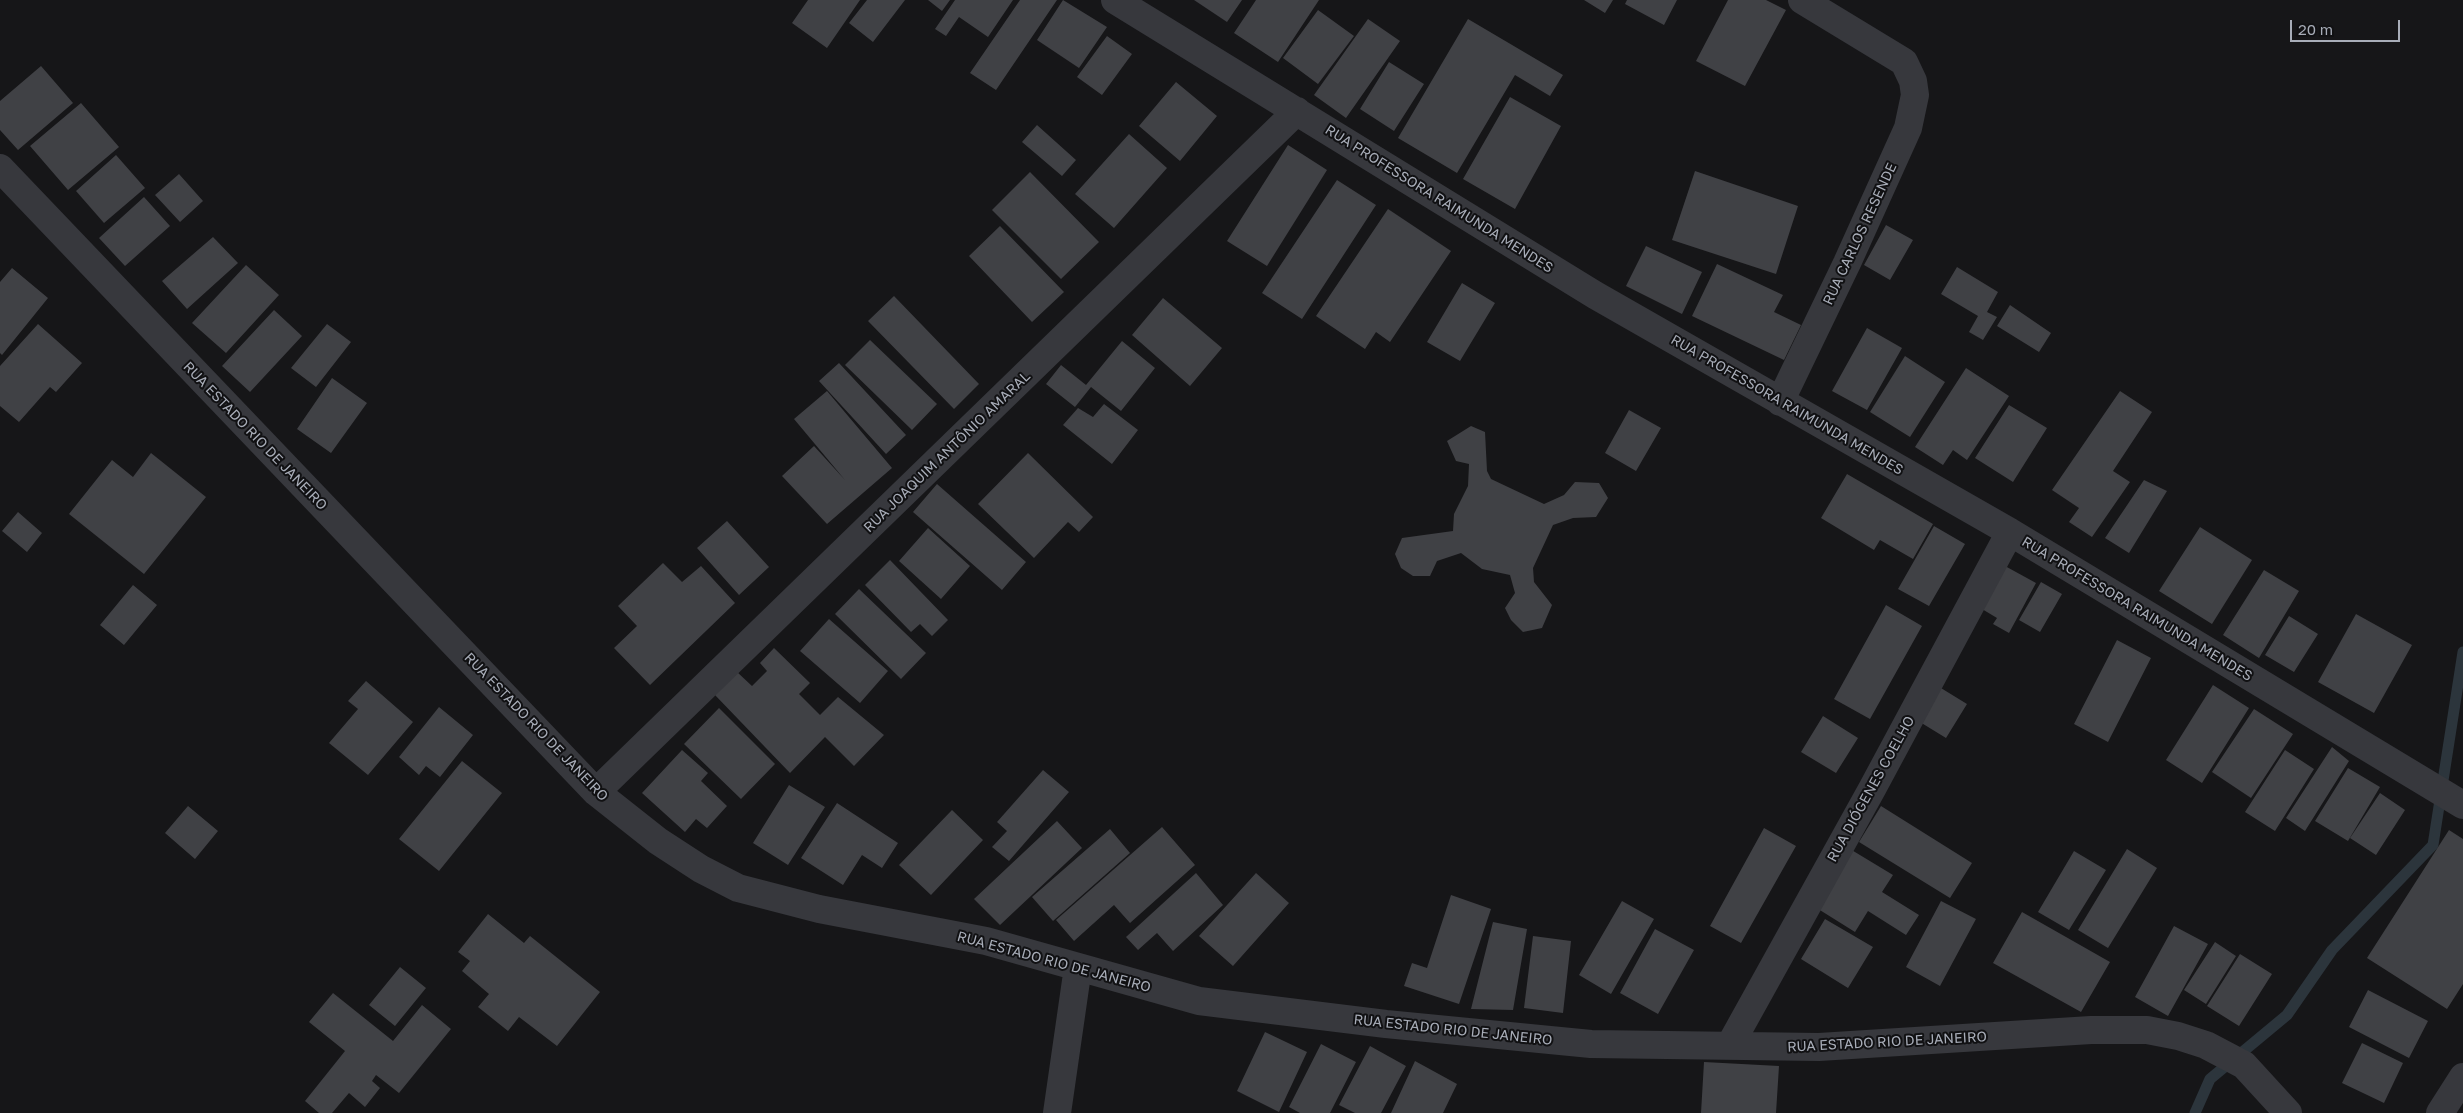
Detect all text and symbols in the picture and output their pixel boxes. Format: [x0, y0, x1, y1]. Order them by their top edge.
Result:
scale bar [2293, 10, 2403, 42]
text: 20 m [2298, 20, 2333, 38]
street label: RUA PROFESSORA RAIMUNDA MENDES [1322, 121, 1556, 277]
street label: RUA CARLOS RESENDE [1820, 160, 1900, 308]
street label: RUA PROFESSORA RAIMUNDA MENDES [1668, 331, 1906, 479]
street label: RUA ESTADO RIO DE JANEIRO [180, 358, 330, 514]
street label: RUA JOAQUIM ANTÔNIO AMARAL [860, 368, 1034, 536]
street label: RUA PROFESSORA RAIMUNDA MENDES [2019, 533, 2255, 685]
street label: RUA ESTADO RIO DE JANEIRO [461, 649, 611, 805]
street label: RUA DIÓGENES COELHO [1824, 713, 1918, 865]
street label: RUA ESTADO RIO DE JANEIRO [955, 928, 1153, 996]
street label: RUA ESTADO RIO DE JANEIRO [1353, 1011, 1553, 1049]
street label: RUA ESTADO RIO DE JANEIRO [1787, 1028, 1987, 1056]

